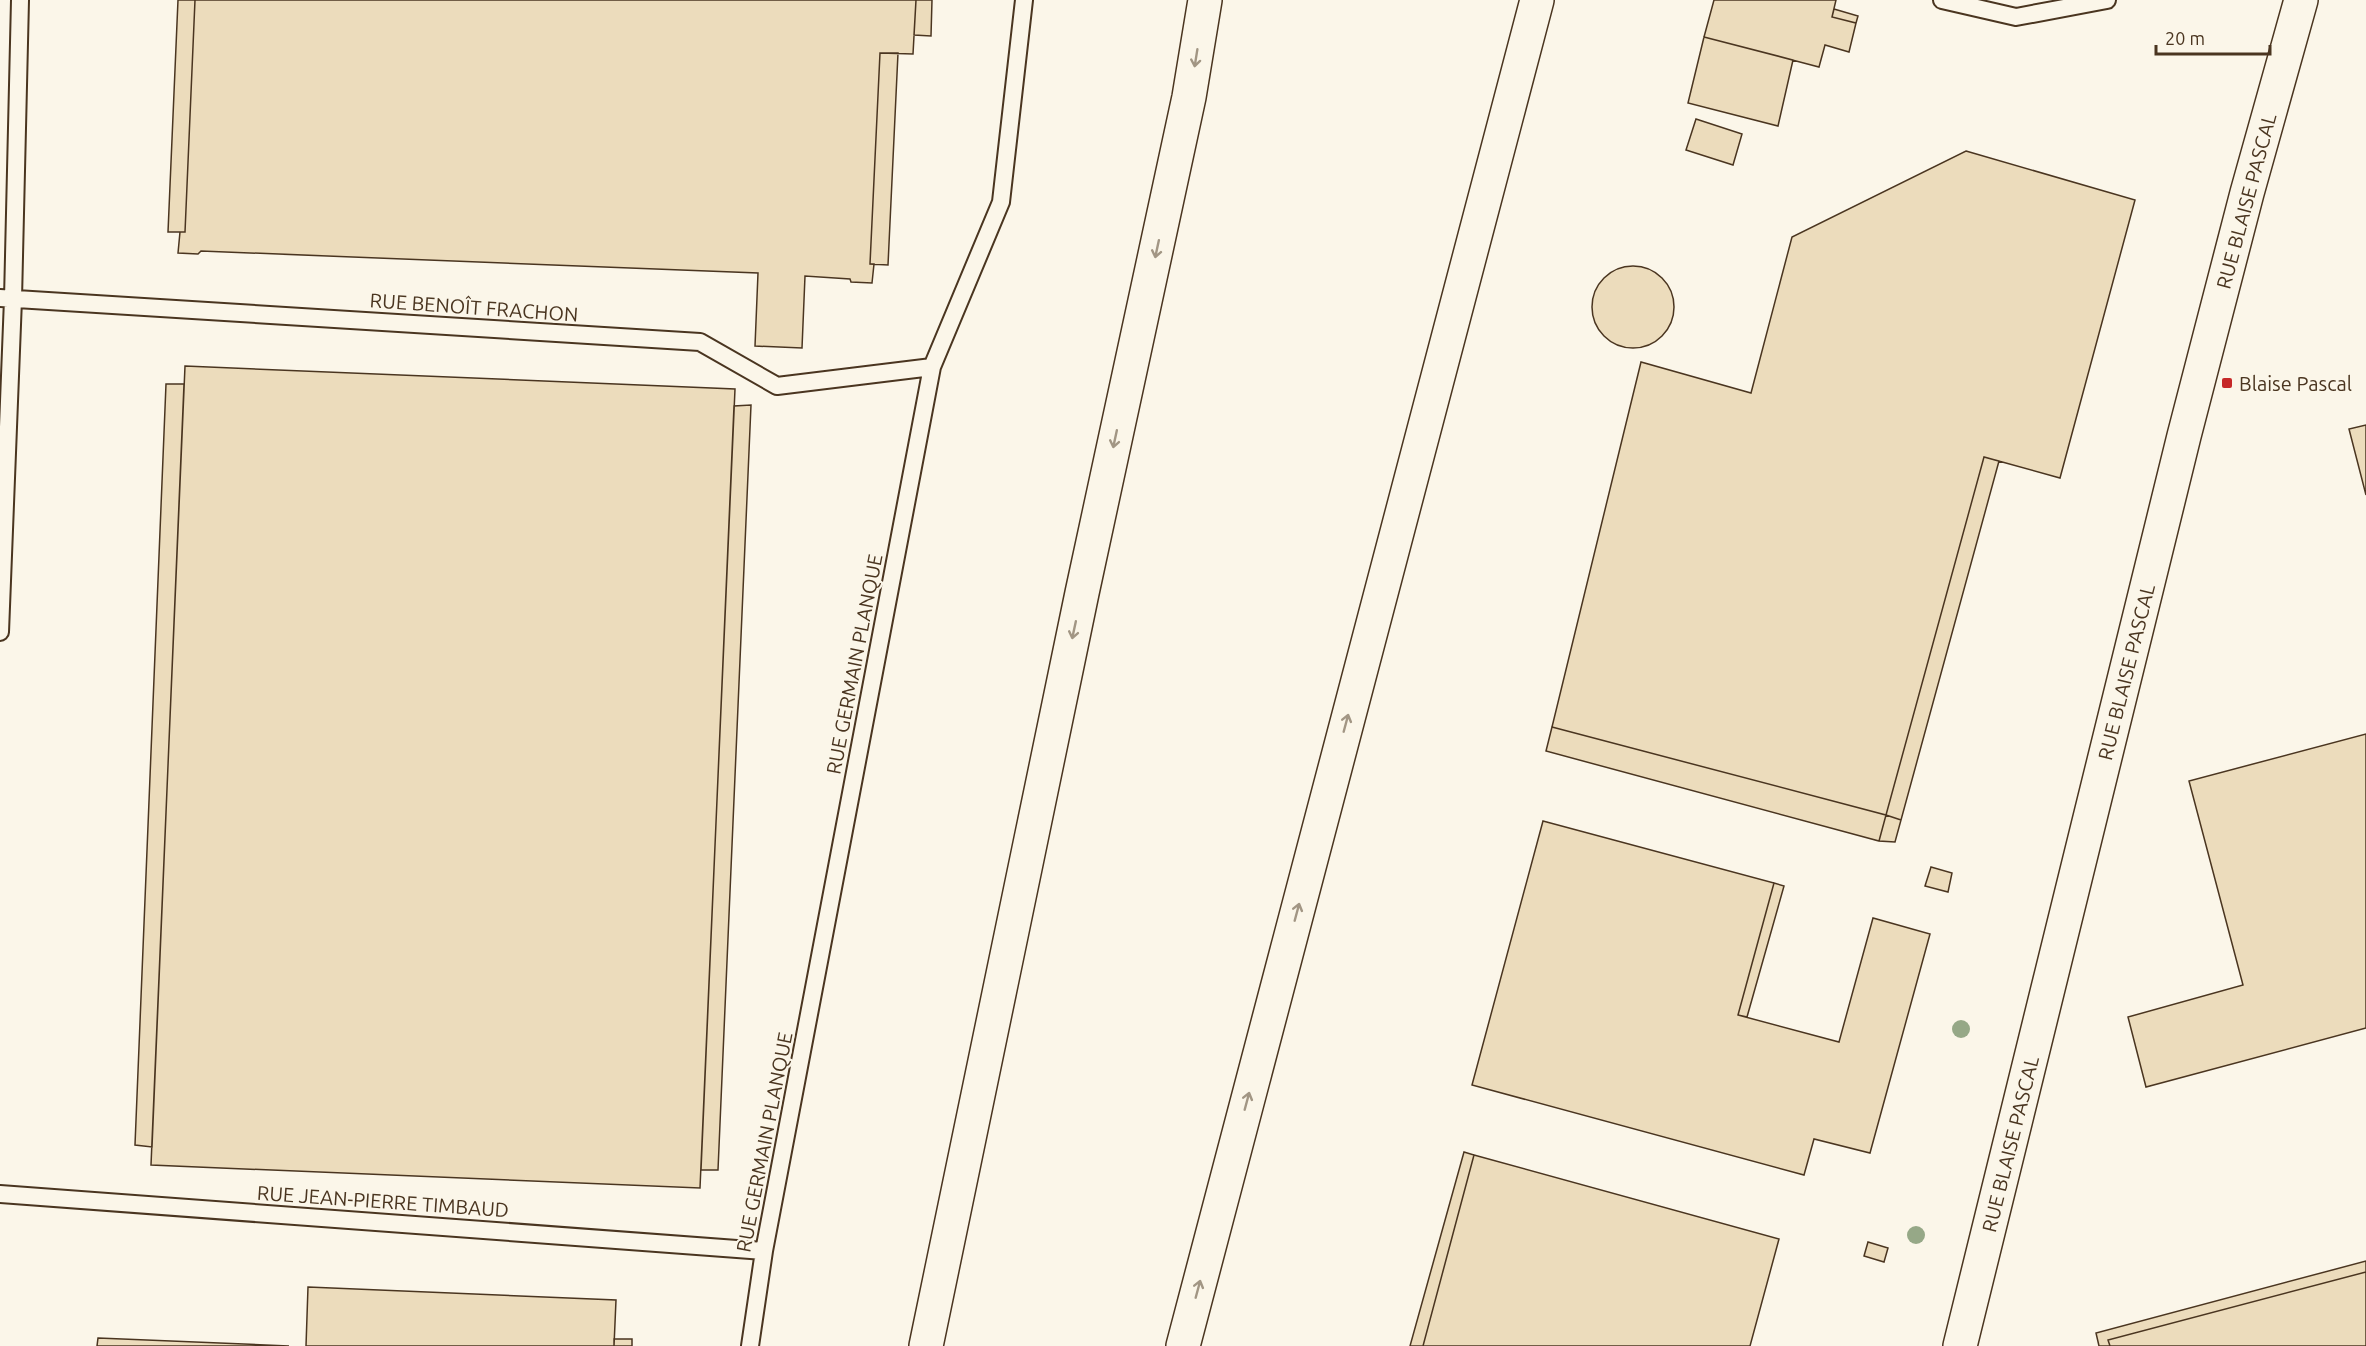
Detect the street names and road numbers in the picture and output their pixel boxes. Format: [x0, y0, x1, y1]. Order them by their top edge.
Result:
street label: RUE BLAISE PASCAL [2212, 111, 2280, 291]
street label: RUE BENOÎT FRACHON [369, 288, 579, 326]
street label: RUE GERMAIN PLANQUE [821, 552, 887, 776]
street label: RUE BLAISE PASCAL [2093, 582, 2159, 762]
street label: RUE GERMAIN PLANQUE [731, 1030, 797, 1254]
street label: RUE BLAISE PASCAL [1977, 1054, 2043, 1234]
street label: RUE JEAN-PIERRE TIMBAUD [256, 1181, 510, 1221]

